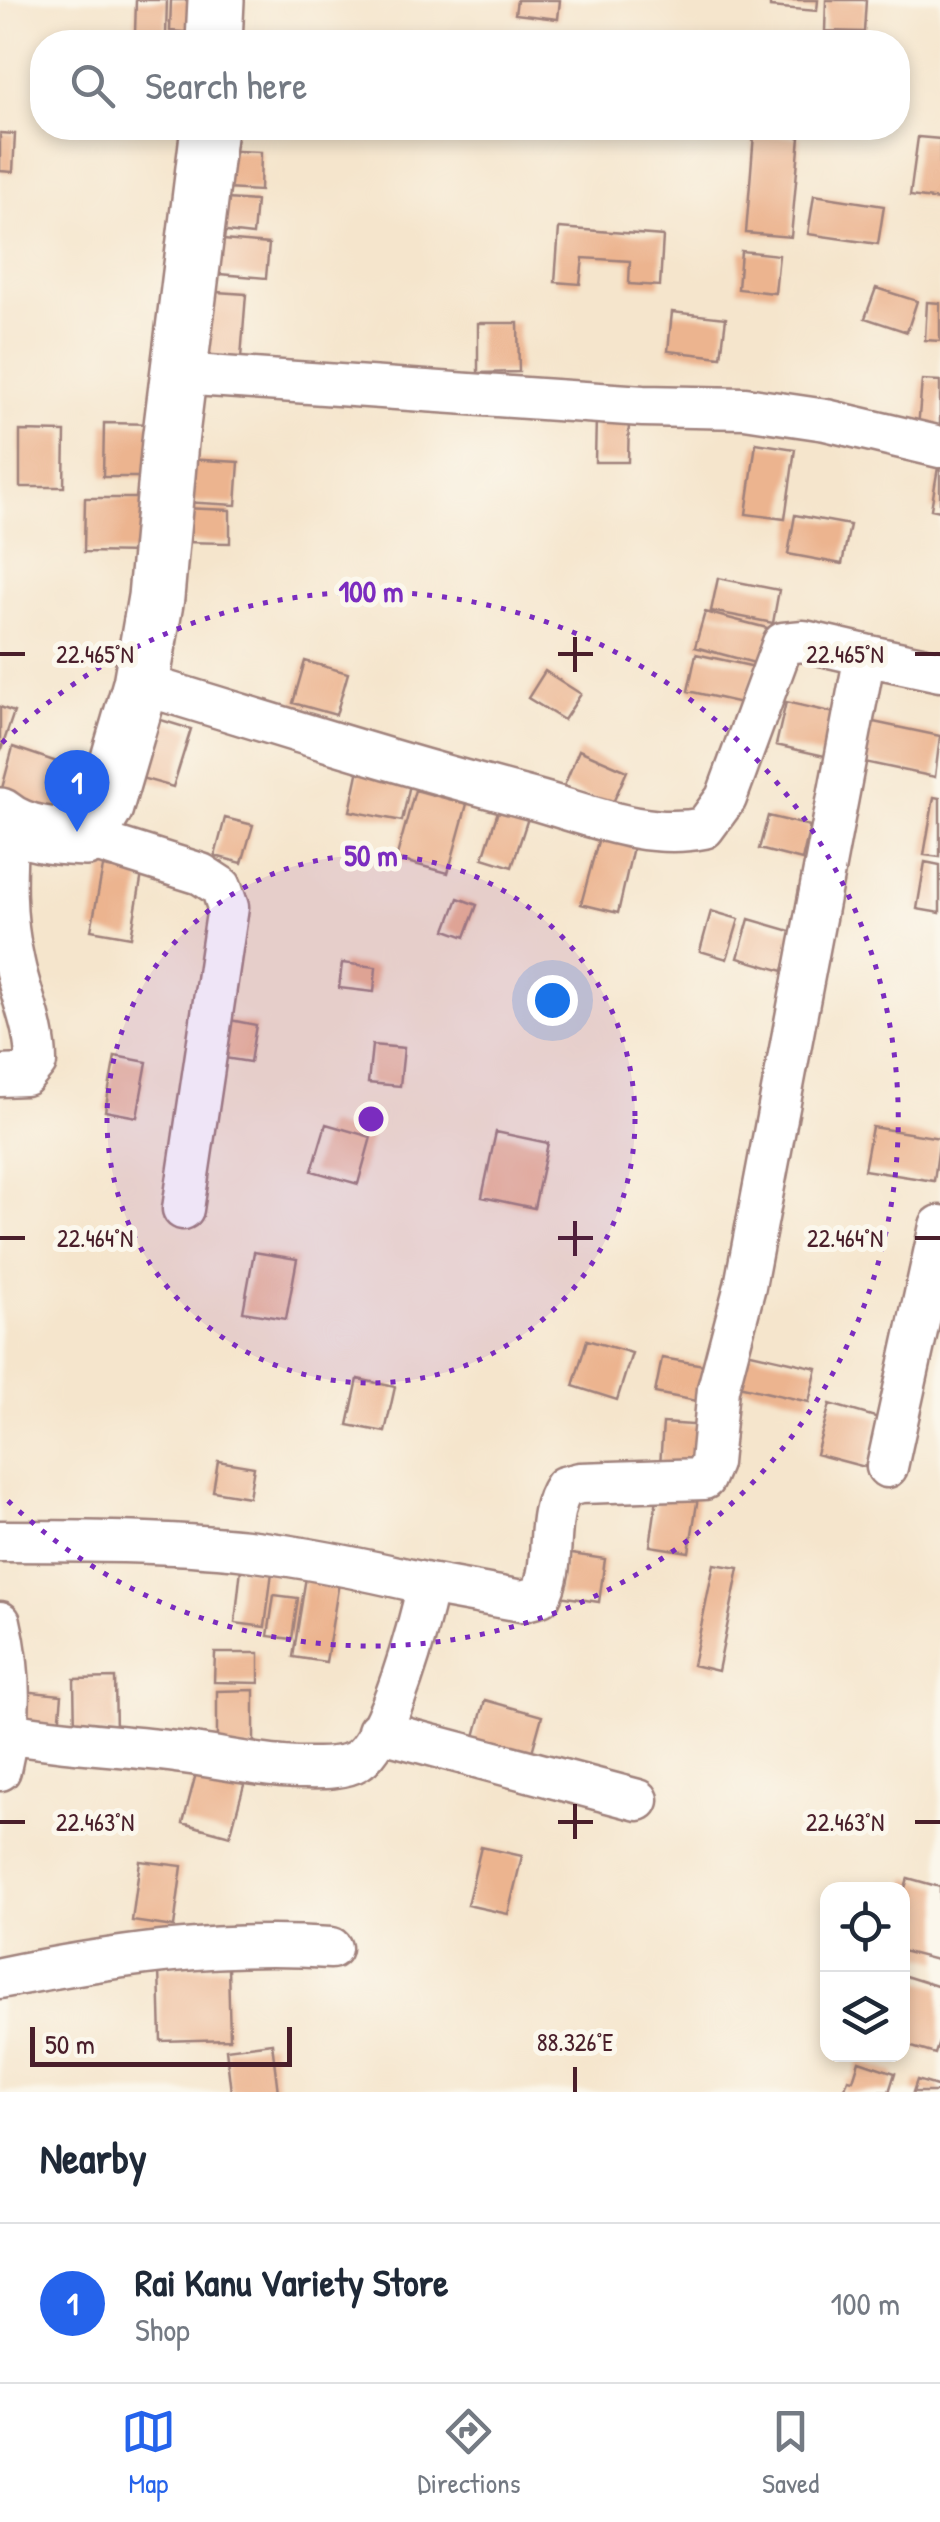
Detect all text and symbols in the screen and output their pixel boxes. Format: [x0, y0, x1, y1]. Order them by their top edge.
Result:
search box [30, 30, 910, 140]
icon: search [65, 58, 120, 113]
text: Search here [145, 59, 307, 111]
text: 100 m [338, 571, 404, 611]
text: 22.465°N [56, 637, 134, 671]
text: 22.465°N [806, 637, 884, 671]
pin: 1 [44, 750, 110, 832]
text: 50 m [344, 835, 398, 875]
your location [527, 975, 578, 1026]
centre of rings [353, 1101, 389, 1137]
text: 22.464°N [57, 1221, 133, 1255]
text: 22.464°N [807, 1221, 883, 1255]
text: 22.463°N [56, 1805, 134, 1839]
text: 22.463°N [806, 1805, 884, 1839]
map controls [820, 1882, 910, 2062]
button: locate [820, 1882, 910, 1972]
button: layers [820, 1972, 910, 2062]
scale bar [30, 2022, 292, 2066]
text: 50 m [45, 2025, 95, 2063]
text: 88.326°E [537, 2025, 613, 2059]
text: Nearby [40, 2129, 147, 2186]
text: Rai Kanu Variety Store [135, 2256, 448, 2308]
text: 1 [67, 2282, 78, 2325]
text: 100 m [831, 2282, 900, 2325]
text: Shop [135, 2308, 190, 2351]
tab: Map [121, 2404, 176, 2502]
tab: Directions [417, 2404, 520, 2502]
tab: Saved [762, 2404, 819, 2502]

